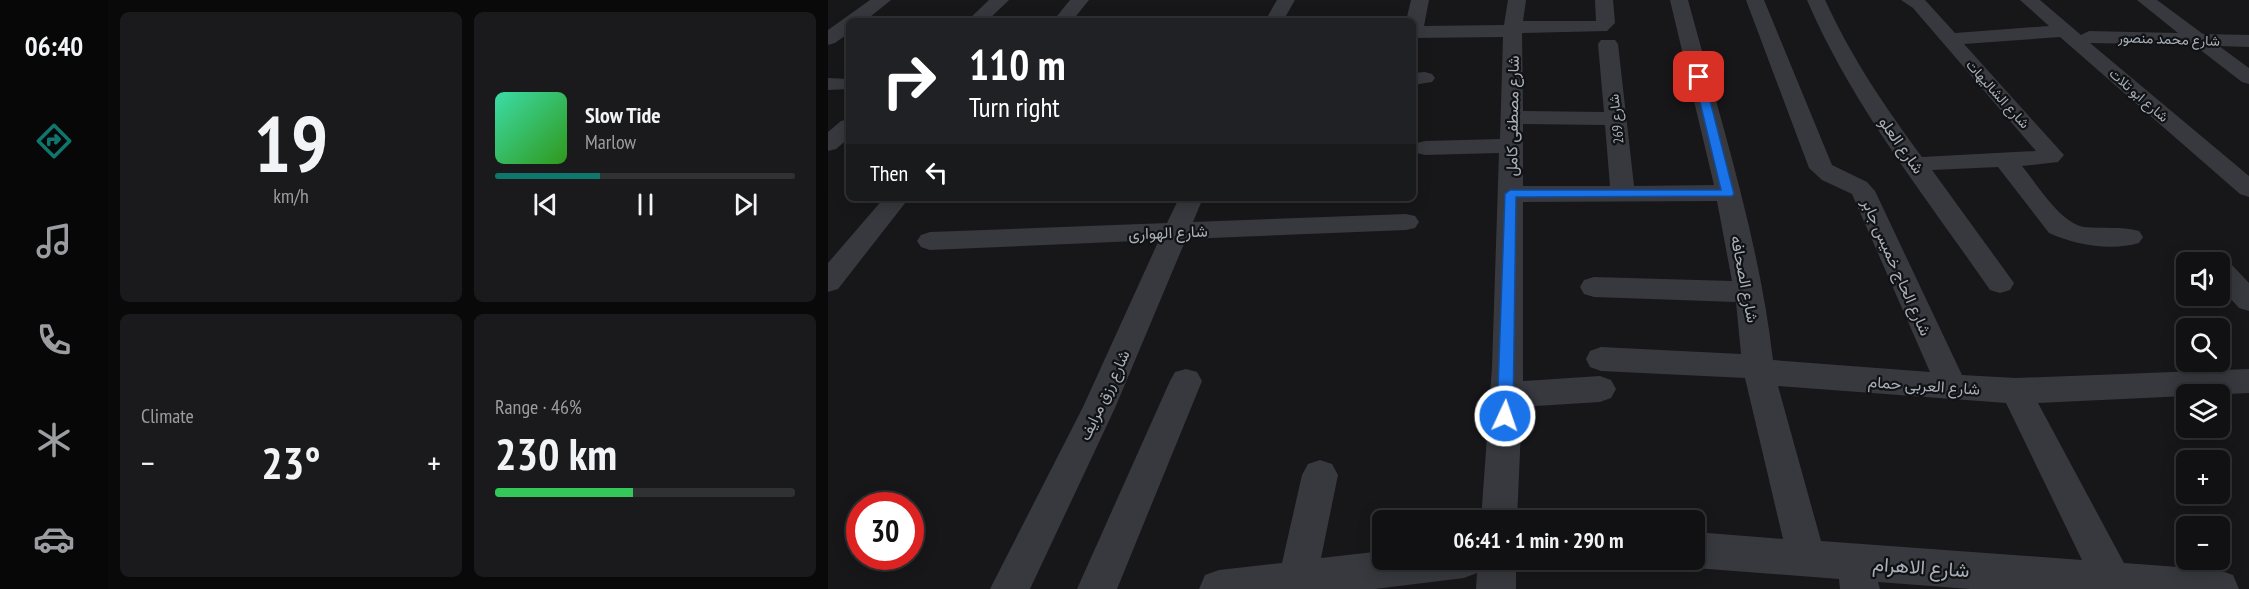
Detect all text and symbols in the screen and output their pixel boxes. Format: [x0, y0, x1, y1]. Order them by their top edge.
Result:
street label: شارع محمد منصور [2117, 28, 2220, 52]
text: 06:40 [25, 29, 83, 63]
text: 110 m [969, 37, 1066, 92]
icon: right [870, 42, 948, 120]
pin [1673, 51, 1724, 102]
street label: شارع مصطفى كامل [1501, 55, 1525, 177]
street label: شارع الشاليهات [1961, 56, 2034, 134]
icon: arrive [1682, 60, 1715, 93]
street label: شارع ابو تلات [2104, 64, 2172, 127]
text: Turn right [969, 90, 1060, 124]
text: 19 [254, 93, 328, 194]
street label: شارع 269 [1604, 93, 1630, 145]
text: Slow Tide [585, 101, 661, 129]
street label: شارع العلو [1873, 113, 1929, 179]
icon: directions [33, 120, 75, 162]
text: Marlow [585, 129, 636, 155]
icon: left [920, 156, 953, 189]
text: Then [870, 159, 908, 187]
text: km/h [273, 183, 309, 209]
icon: previous [529, 188, 562, 221]
icon: pause [629, 188, 662, 221]
icon: next [729, 188, 762, 221]
street label: شارع الحاج خميس جابر [1856, 195, 1936, 339]
icon: music [33, 220, 75, 262]
street label: شارع الهوارى [1128, 221, 1208, 245]
street label: شارع الصحافه [1725, 234, 1763, 325]
map controls [2176, 252, 2230, 570]
button: sound [2176, 252, 2230, 306]
button: search [2176, 318, 2230, 372]
icon: phone [33, 319, 75, 361]
street label: شارع رزق مرايف [1074, 347, 1135, 444]
street label: شارع العربى حمام [1867, 371, 1981, 401]
position arrow [1473, 384, 1537, 448]
button: layers [2176, 384, 2230, 438]
text: Range · 46% [495, 394, 582, 420]
text: Climate [141, 403, 194, 429]
icon: climate [33, 419, 75, 461]
text: 230 km [495, 424, 617, 482]
text: 23° [261, 433, 321, 491]
text: − [141, 441, 155, 484]
text: + [427, 441, 441, 484]
button: + [2176, 450, 2230, 504]
speed limit sign: 30 [846, 492, 924, 570]
button: − [2176, 516, 2230, 570]
icon: car [33, 518, 75, 560]
text: 06:41 · 1 min · 290 m [1453, 526, 1624, 554]
street label: شارع الاهرام [1872, 551, 1970, 584]

